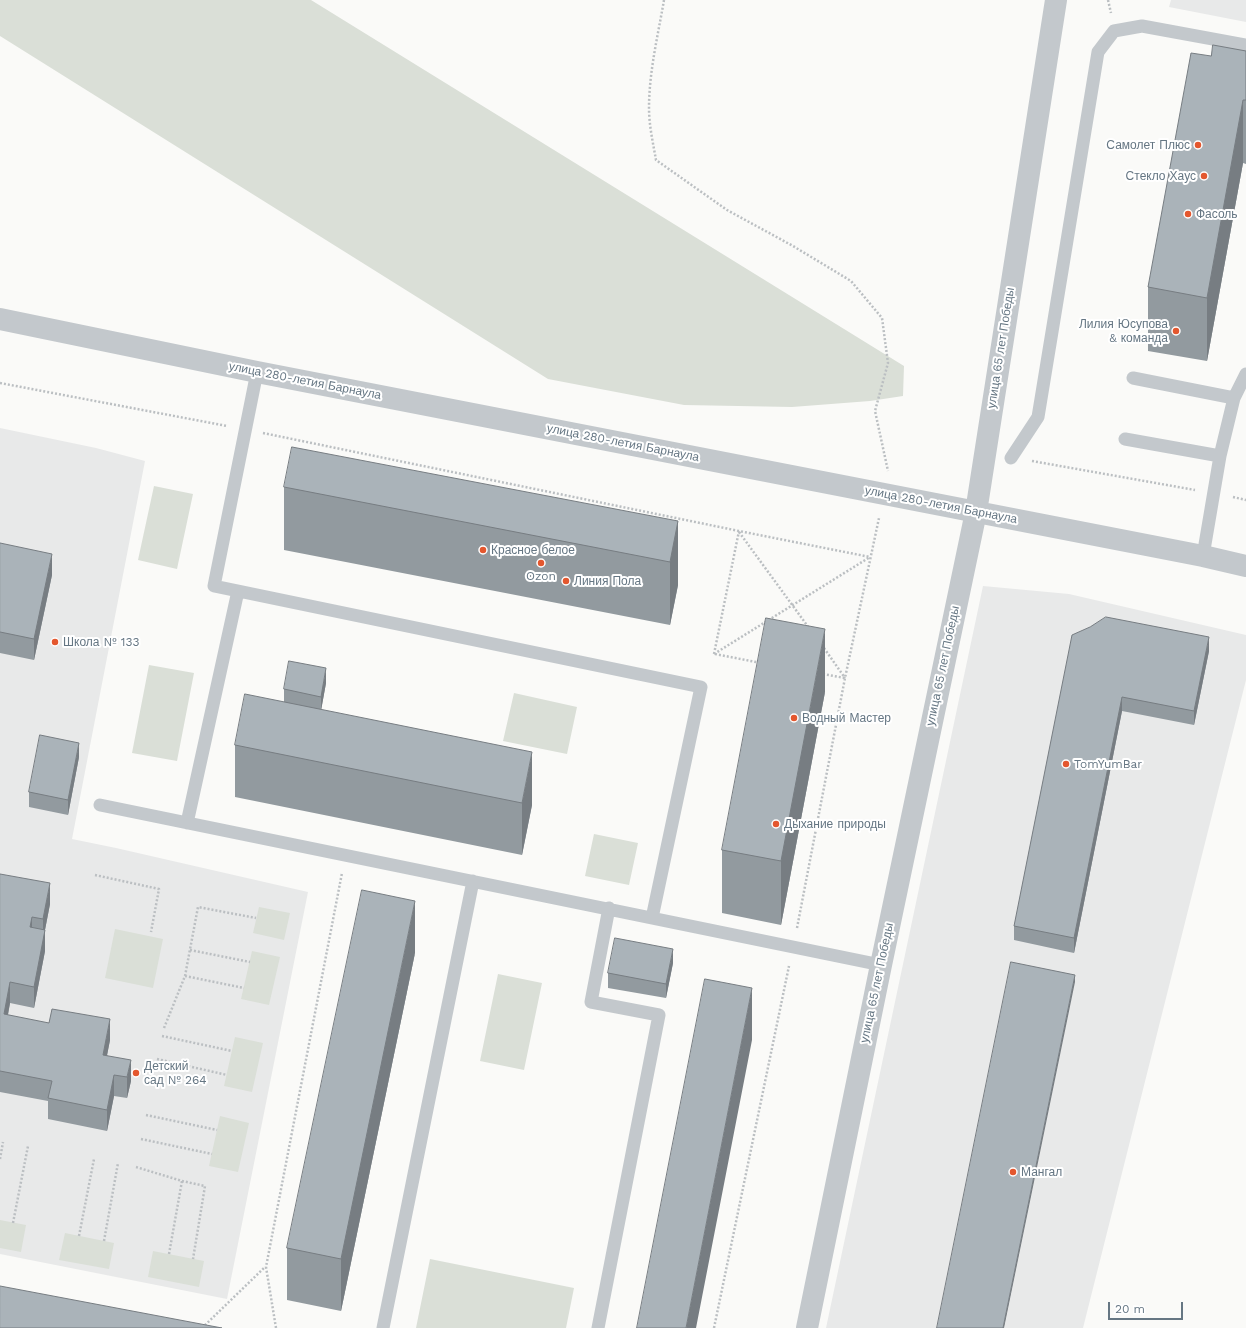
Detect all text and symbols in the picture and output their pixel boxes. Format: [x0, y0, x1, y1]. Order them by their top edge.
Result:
place label: Самолет Плюс [1106, 138, 1190, 152]
marker: Самолет Плюс [1193, 140, 1203, 150]
place label: Стекло Хаус [1126, 169, 1196, 183]
marker: Стекло Хаус [1199, 171, 1209, 181]
place label: Фасоль [1196, 207, 1238, 221]
marker: Фасоль [1183, 209, 1193, 219]
street label: улица 65 лет Победы [984, 286, 1018, 410]
place label: Лилия Юсупова & команда [1079, 317, 1168, 345]
marker: Лилия Юсупова & команда [1171, 326, 1181, 336]
street label: улица 280-летия Барнаула [228, 359, 382, 403]
street label: улица 280-летия Барнаула [546, 421, 700, 465]
street label: улица 280-летия Барнаула [864, 483, 1018, 527]
place label: Красное белое [491, 543, 575, 557]
marker: Красное белое [478, 545, 488, 555]
marker: Ozon [536, 558, 546, 568]
place label: Ozon [526, 569, 556, 583]
place label: Линия Пола [574, 574, 641, 588]
marker: Линия Пола [561, 576, 571, 586]
street label: улица 65 лет Победы [923, 605, 963, 727]
place label: Школа № 133 [63, 635, 139, 649]
marker: Школа № 133 [50, 637, 60, 647]
place label: Водный Мастер [802, 711, 891, 725]
marker: Водный Мастер [789, 713, 799, 723]
place label: TomYumBar [1074, 757, 1142, 771]
marker: TomYumBar [1061, 759, 1071, 769]
place label: Дыхание природы [784, 817, 886, 831]
marker: Дыхание природы [771, 819, 781, 829]
street label: улица 65 лет Победы [857, 922, 897, 1044]
place label: Детский сад № 264 [144, 1059, 207, 1087]
marker: Детский сад № 264 [131, 1068, 141, 1078]
place label: Мангал [1021, 1165, 1062, 1179]
marker: Мангал [1008, 1167, 1018, 1177]
scale bar [1110, 1294, 1185, 1320]
text: 20 m [1115, 1302, 1145, 1316]

